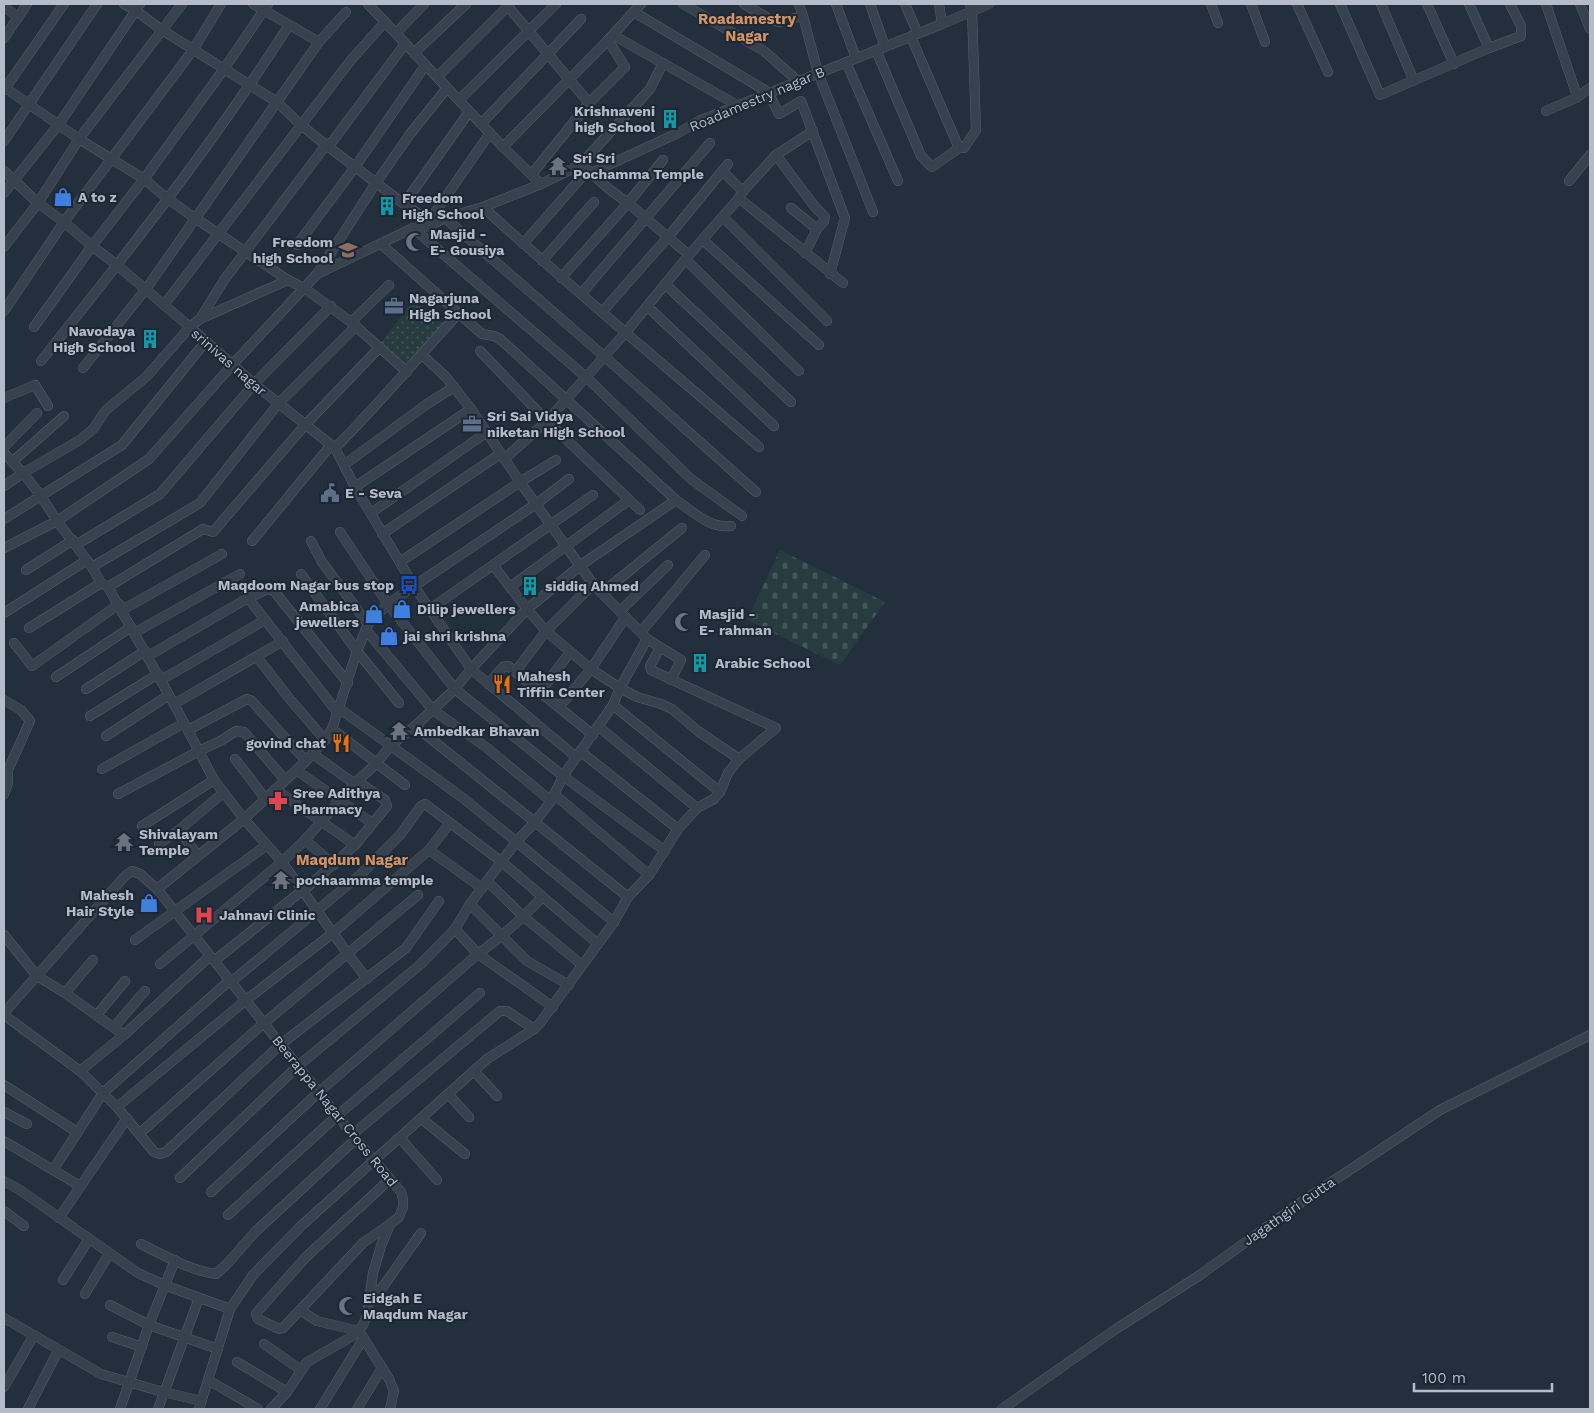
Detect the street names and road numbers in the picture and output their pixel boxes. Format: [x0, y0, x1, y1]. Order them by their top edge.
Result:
street label: Roadamestry nagar B [687, 63, 827, 135]
street label: srinivas nagar [188, 325, 270, 399]
street label: Beerappa Nagar Cross Road [269, 1032, 401, 1190]
street label: Jagathgiri Gutta [1240, 1173, 1338, 1249]

